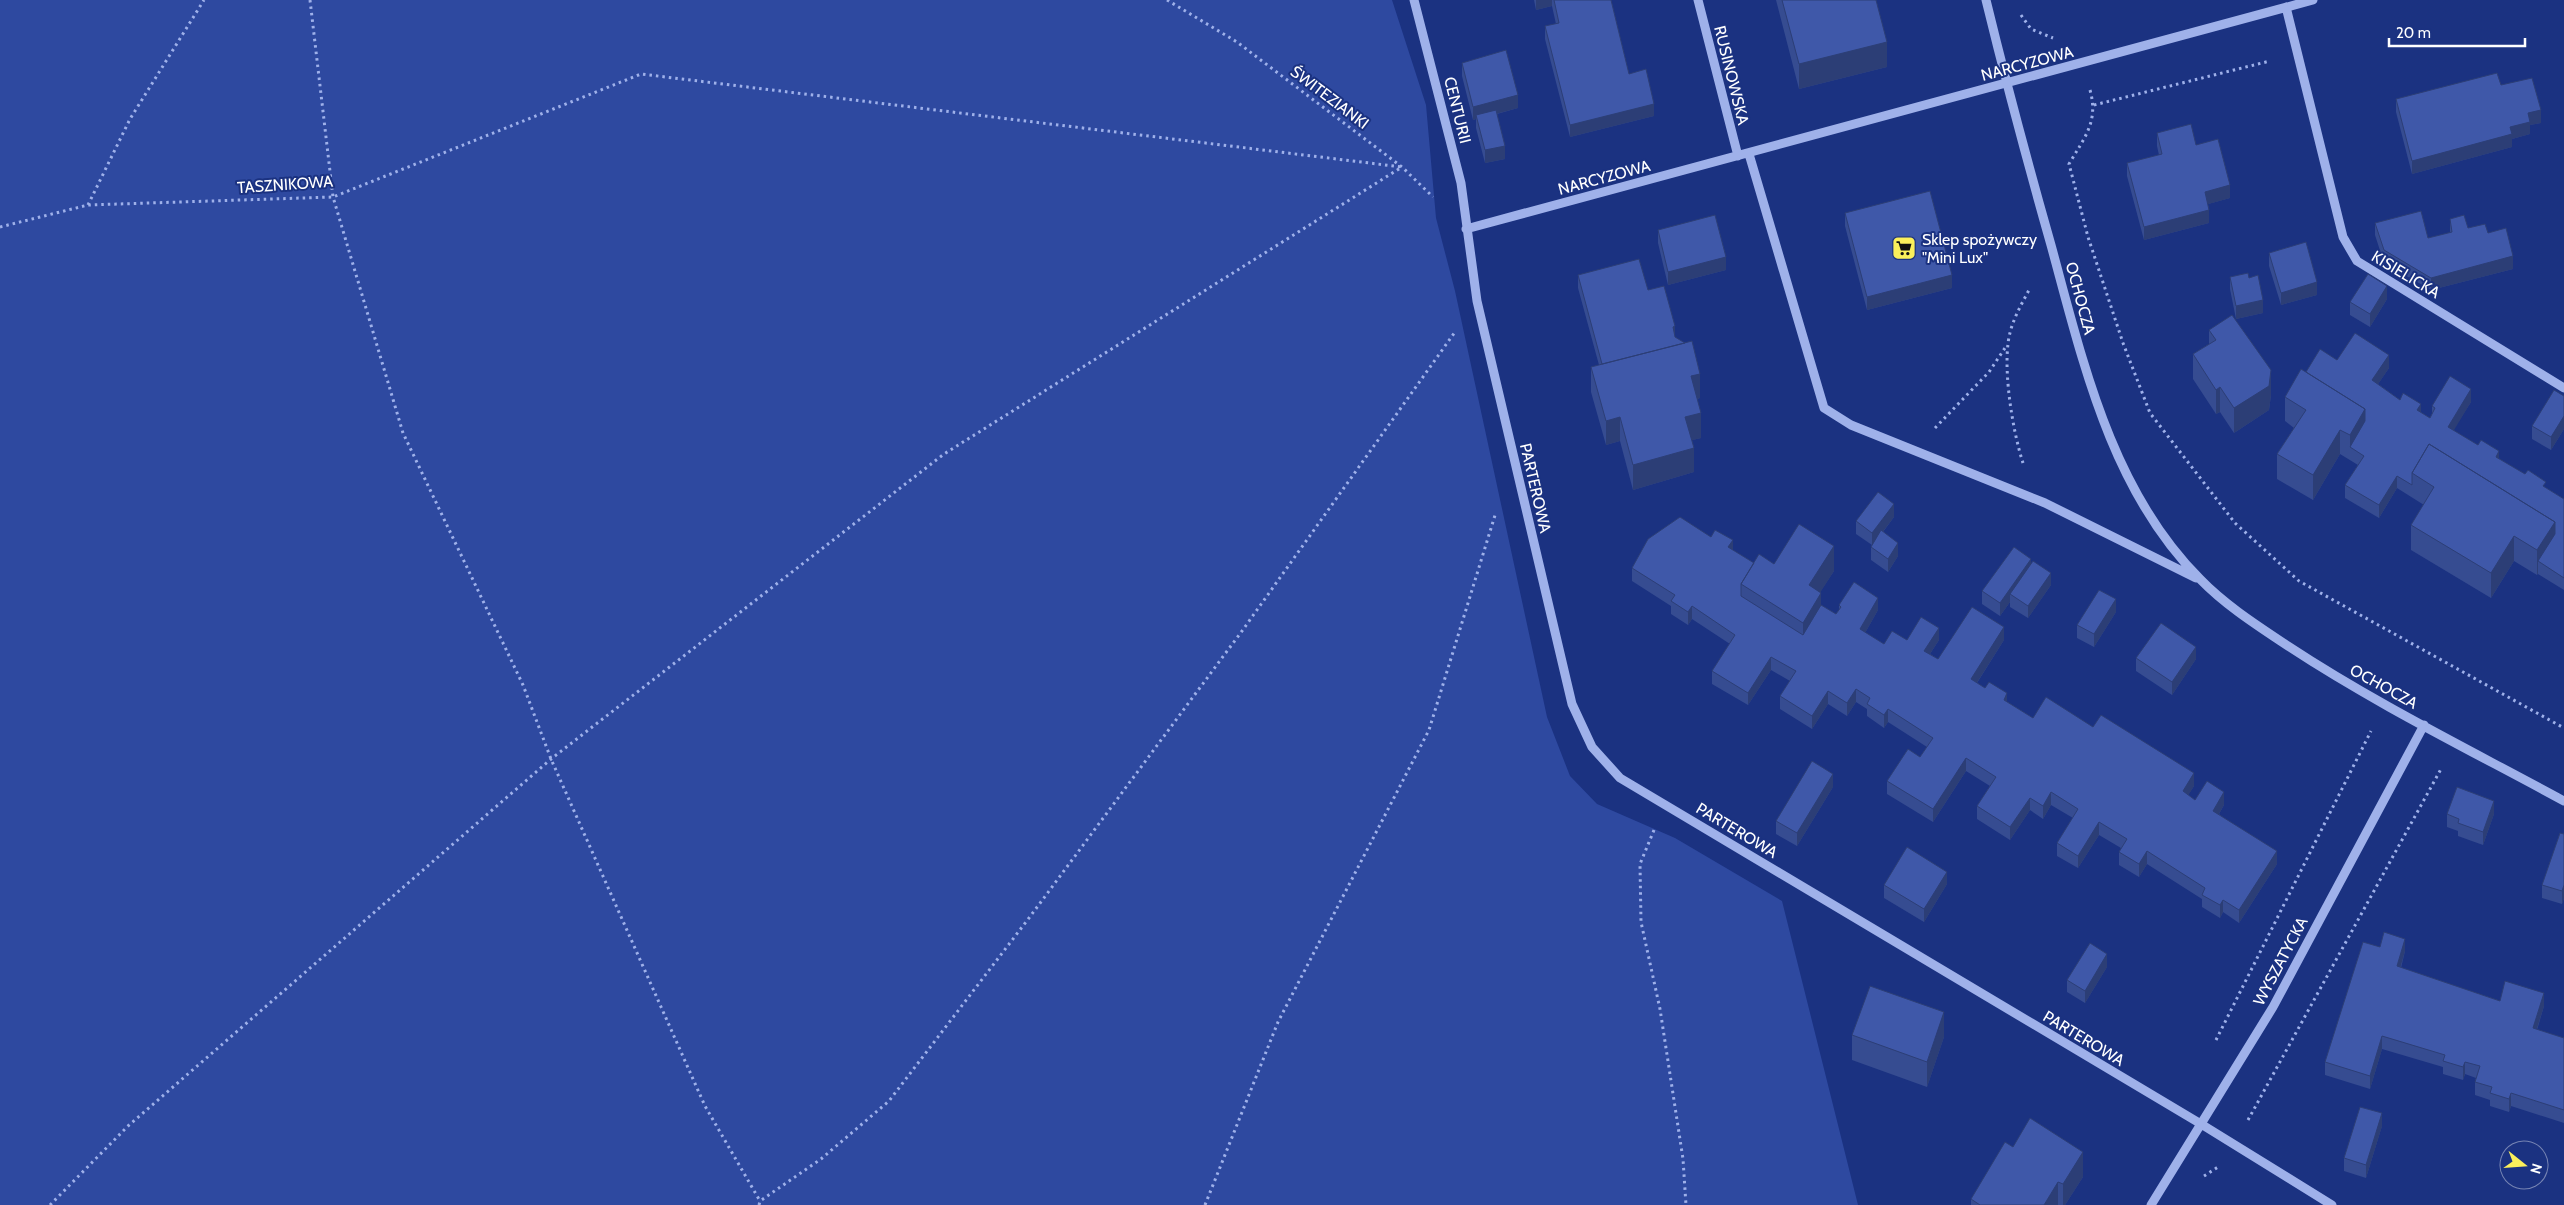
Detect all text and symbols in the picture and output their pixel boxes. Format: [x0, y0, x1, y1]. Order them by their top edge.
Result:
scale bar [2389, 15, 2525, 47]
street label: RUSINOWSKA [1710, 24, 1753, 127]
text: 20 m [2396, 24, 2431, 42]
street label: NARCYZOWA [1979, 42, 2075, 85]
street label: ŚWITEZIANKI [1287, 62, 1373, 133]
street label: CENTURII [1440, 75, 1475, 145]
street label: NARCYZOWA [1556, 156, 1652, 199]
street label: TASZNIKOWA [236, 172, 334, 197]
place label: Sklep spożywczy "Mini Lux" [1922, 230, 2037, 267]
supermarket icon: Sklep spożywczy "Mini Lux" [1891, 235, 1917, 261]
street label: KISIELICKA [2368, 247, 2443, 302]
street label: OCHOCZA [2062, 260, 2099, 337]
street label: PARTEROWA [1516, 441, 1555, 535]
street label: OCHOCZA [2347, 660, 2421, 713]
street label: PARTEROWA [1693, 799, 1781, 862]
street label: WYSZATYCKA [2249, 914, 2312, 1009]
street label: PARTEROWA [2040, 1007, 2128, 1070]
north arrow [2499, 1140, 2549, 1190]
text: N [2526, 1161, 2546, 1176]

